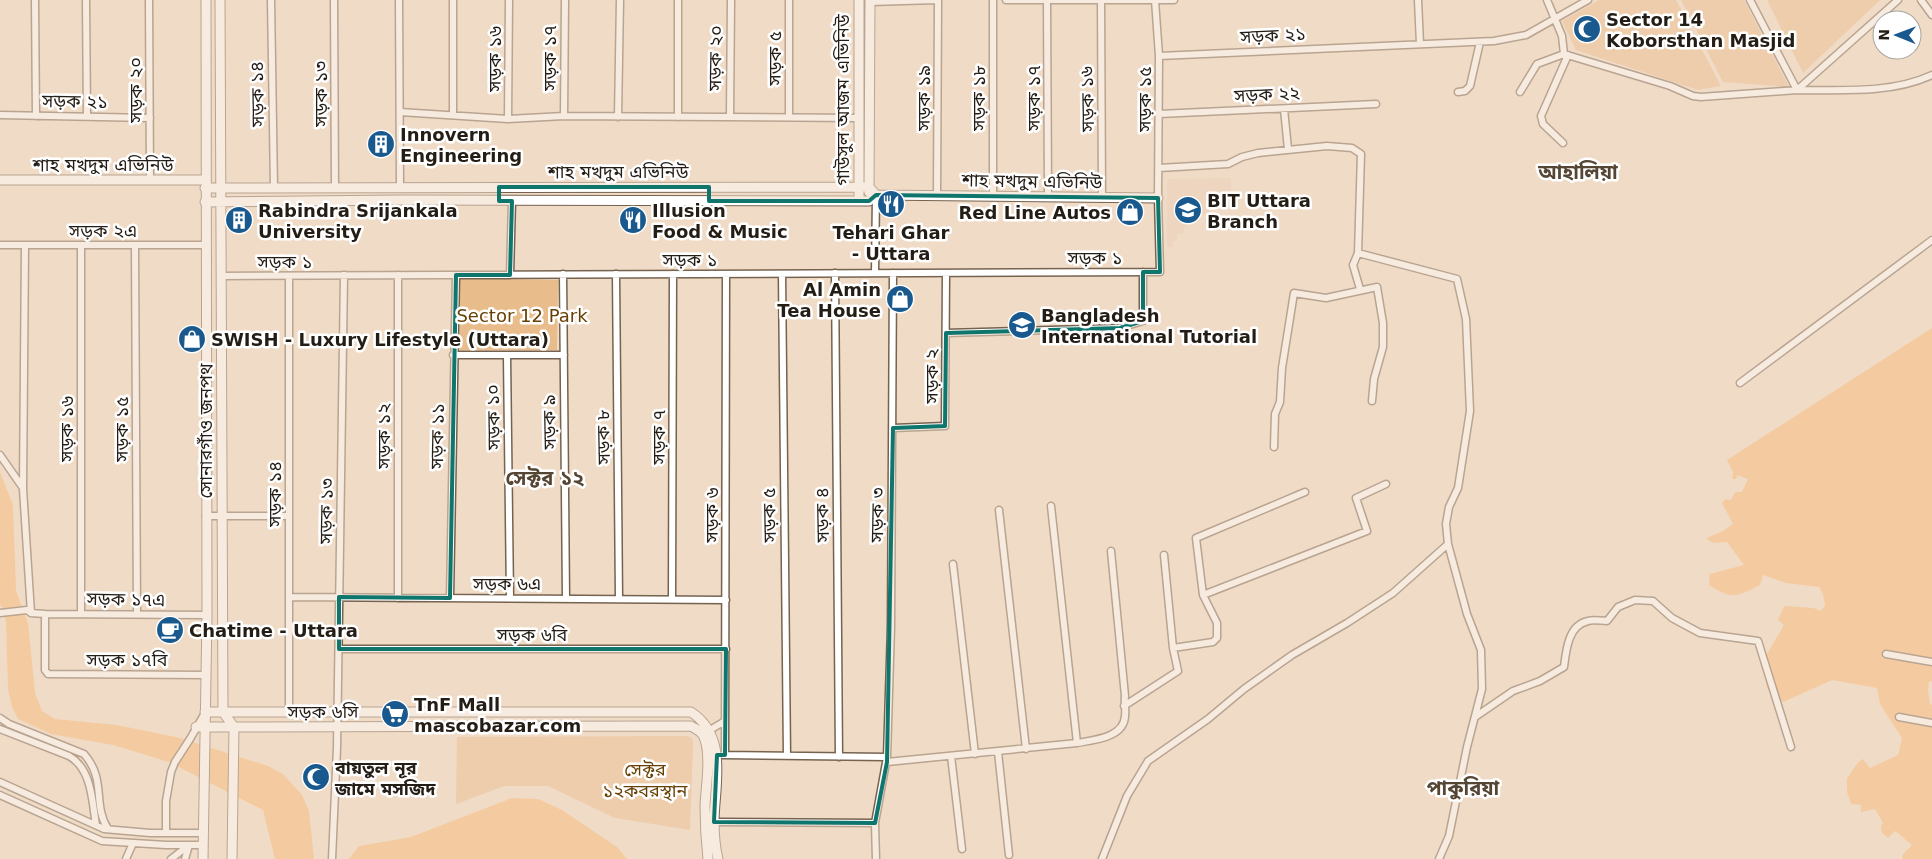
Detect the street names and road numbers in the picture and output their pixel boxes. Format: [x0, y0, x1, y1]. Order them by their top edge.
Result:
street label: গাউসুল আজম এভিনিউ [832, 14, 854, 186]
street label: সড়ক ২১ [1239, 23, 1306, 47]
street label: সড়ক ১৭ [539, 25, 560, 92]
street label: সড়ক ২০ [704, 25, 726, 92]
street label: সড়ক ১৬ [484, 26, 505, 93]
street label: সড়ক ৫ [764, 31, 785, 86]
street label: সড়ক ২০ [125, 57, 146, 124]
street label: সড়ক ১৪ [246, 61, 268, 128]
street label: সড়ক ১৩ [310, 61, 331, 128]
street label: সড়ক ১৯ [913, 65, 934, 132]
street label: সড়ক ১৮ [968, 65, 989, 132]
street label: সড়ক ১৭ [1023, 65, 1044, 132]
street label: সড়ক ১৬ [1076, 66, 1098, 133]
street label: সড়ক ১৫ [1134, 66, 1155, 133]
street label: সড়ক ২২ [1233, 82, 1301, 106]
street label: সড়ক ২১ [41, 90, 108, 112]
street label: শাহ মখদুম এভিনিউ [32, 154, 174, 175]
street label: শাহ মখদুম এভিনিউ [547, 161, 689, 182]
street label: শাহ মখদুম এভিনিউ [960, 169, 1103, 193]
street label: সড়ক ২এ [68, 220, 137, 241]
street label: সড়ক ১ [1067, 247, 1122, 268]
street label: সড়ক ১ [662, 249, 717, 270]
street label: সড়ক ১ [257, 251, 312, 272]
street label: সড়ক ২ [921, 348, 942, 404]
street label: সোনারগাঁও জনপথ [195, 363, 216, 499]
street label: সড়ক ১০ [482, 384, 504, 451]
street label: সড়ক ৯ [538, 394, 560, 451]
street label: সড়ক ১৬ [56, 396, 77, 463]
street label: সড়ক ১৫ [111, 396, 132, 463]
street label: সড়ক ১২ [373, 403, 394, 470]
street label: সড়ক ১১ [426, 403, 448, 470]
street label: সড়ক ৮ [592, 409, 614, 466]
street label: সড়ক ৭ [648, 410, 669, 465]
street label: সড়ক ১৪ [264, 461, 285, 528]
street label: সড়ক ১৩ [315, 478, 337, 545]
street label: সড়ক ৬ [701, 487, 722, 543]
street label: সড়ক ৫ [758, 487, 780, 544]
street label: সড়ক ৪ [811, 487, 833, 544]
street label: সড়ক ৩ [866, 487, 888, 544]
street label: সড়ক ৬এ [472, 573, 541, 594]
street label: সড়ক ১৭এ [85, 588, 166, 610]
street label: সড়ক ৬বি [496, 624, 567, 645]
street label: সড়ক ১৭বি [85, 649, 168, 670]
street label: সড়ক ৬সি [287, 701, 359, 722]

